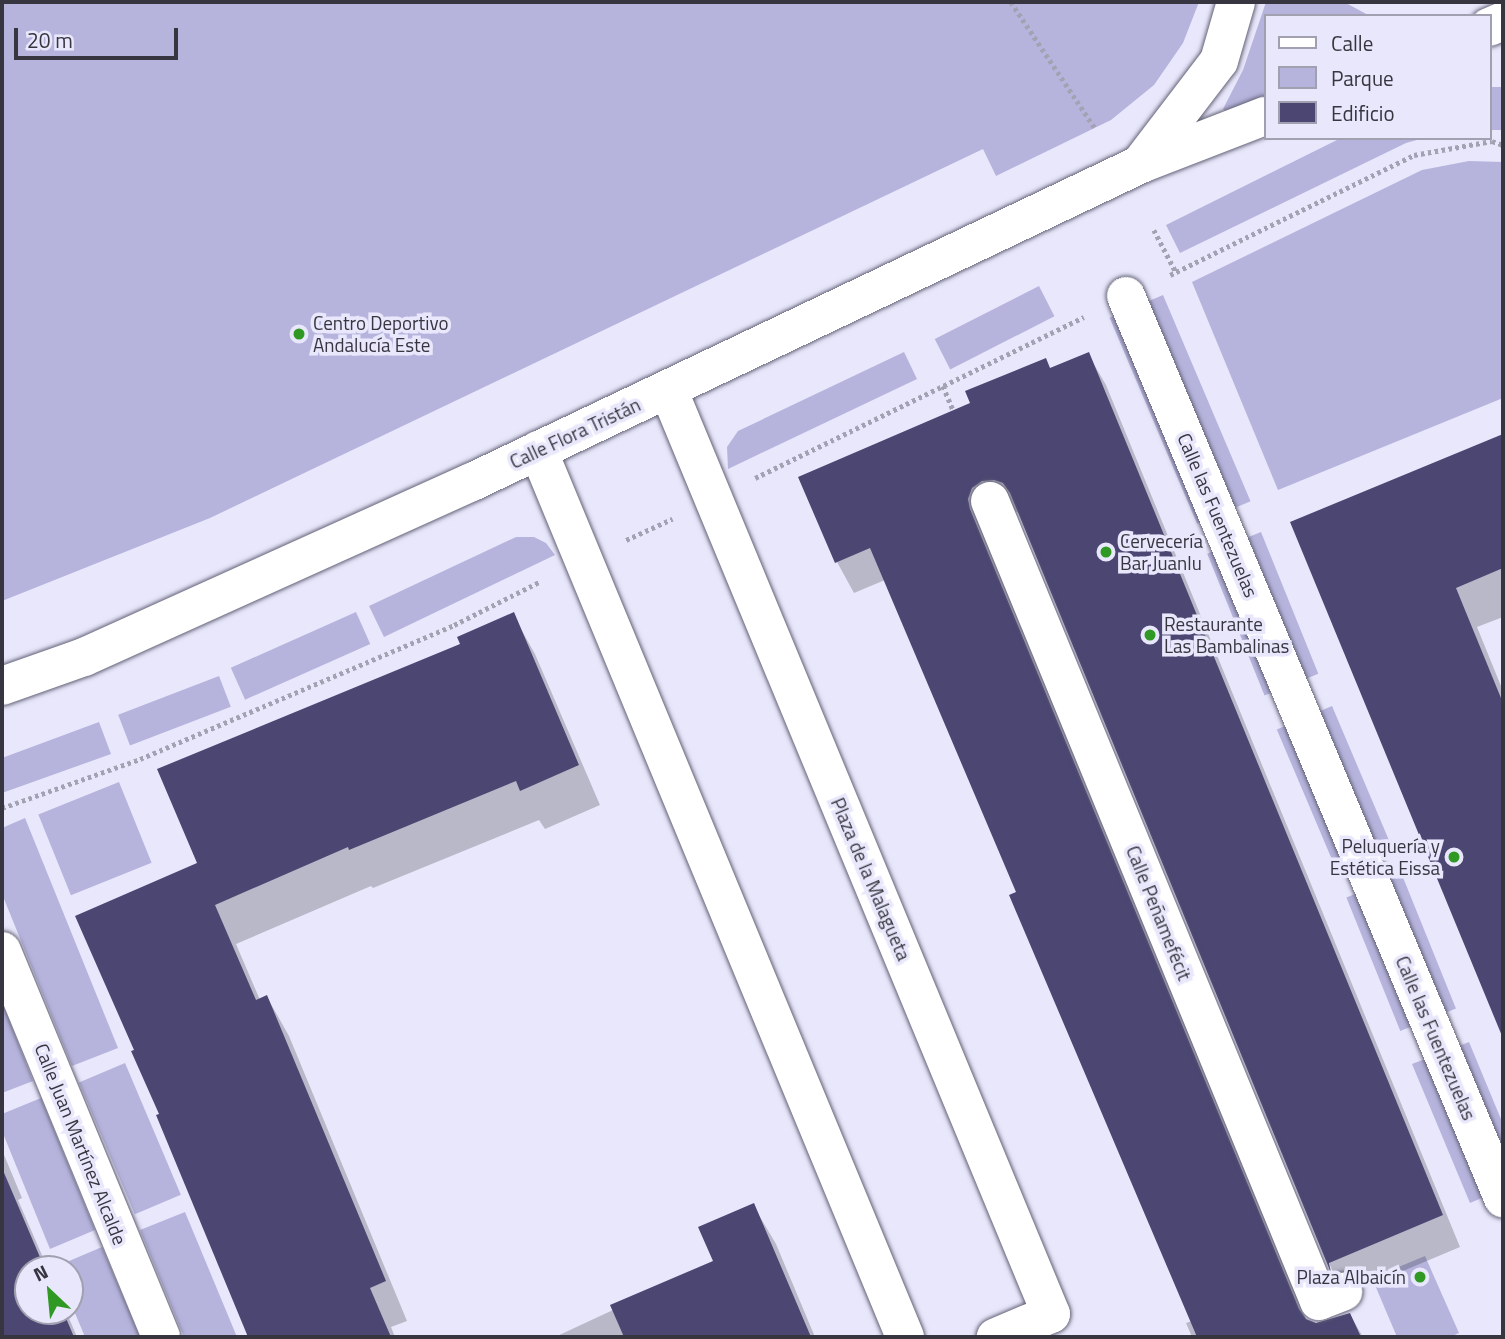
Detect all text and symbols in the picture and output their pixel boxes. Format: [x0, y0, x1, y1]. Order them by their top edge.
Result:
scale bar [18, 14, 182, 58]
legend [1264, 14, 1491, 140]
text: 20 m [27, 24, 73, 56]
text: Calle [1331, 27, 1373, 59]
text: Parque [1331, 62, 1394, 94]
text: Edificio [1331, 97, 1395, 129]
place label: Centro Deportivo Andalucía Este [313, 312, 448, 356]
marker: Centro Deportivo Andalucía Este [291, 326, 307, 342]
street label: Calle Flora Tristán [506, 393, 644, 473]
street label: Calle las Fuentezuelas [1173, 429, 1263, 601]
place label: Cervecería Bar Juanlu [1120, 530, 1203, 574]
marker: Cervecería Bar Juanlu [1098, 544, 1114, 560]
place label: Restaurante Las Bambalinas [1164, 613, 1289, 657]
marker: Restaurante Las Bambalinas [1142, 627, 1158, 643]
street label: Plaza de la Malagueta [826, 794, 916, 964]
place label: Peluquería y Estética Eissa [1330, 835, 1440, 879]
street label: Calle Peñamefécit [1122, 842, 1196, 984]
marker: Peluquería y Estética Eissa [1446, 849, 1462, 865]
street label: Calle las Fuentezuelas [1391, 952, 1481, 1124]
street label: Calle Juan Martínez Alcalde [30, 1040, 132, 1248]
north arrow [14, 1255, 84, 1325]
text: N [28, 1257, 53, 1288]
place label: Plaza Albaicín [1296, 1266, 1406, 1288]
marker: Plaza Albaicín [1412, 1269, 1428, 1285]

